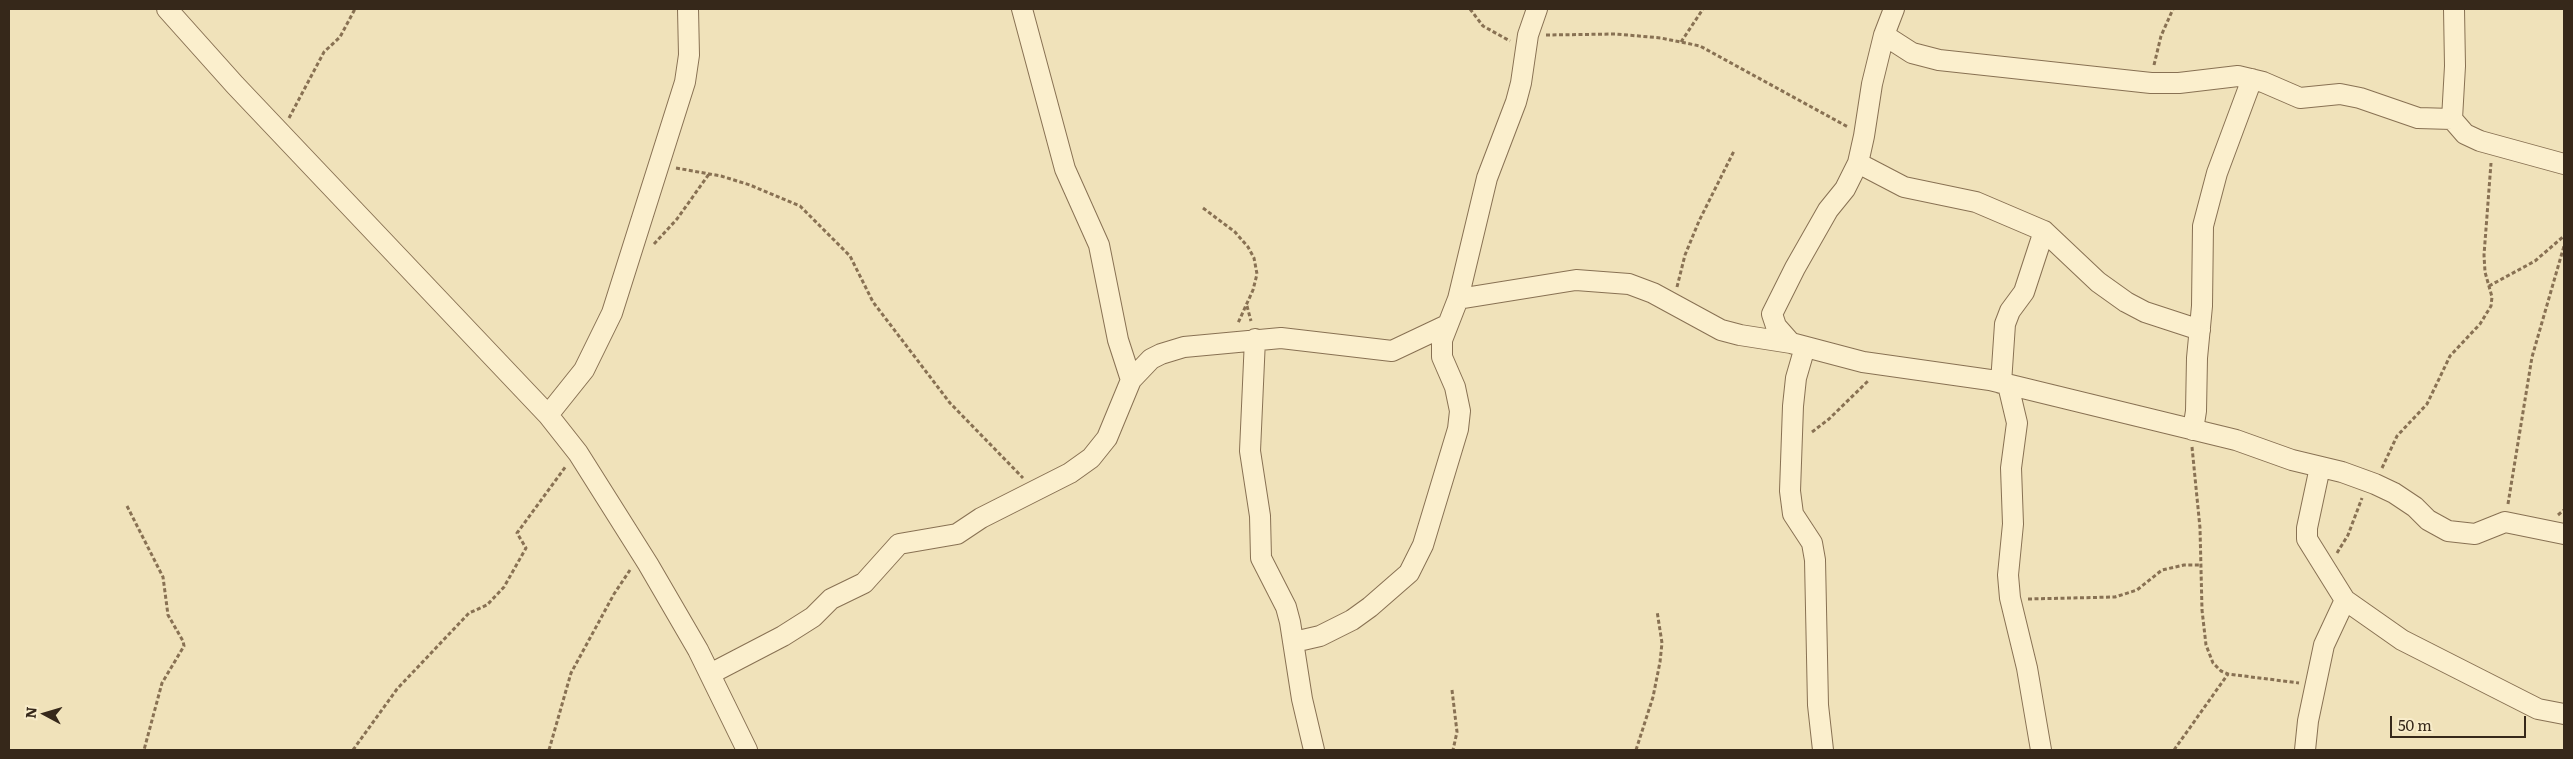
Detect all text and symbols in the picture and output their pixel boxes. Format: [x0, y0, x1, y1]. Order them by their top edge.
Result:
north arrow [20, 689, 70, 739]
text: N [20, 706, 41, 719]
scale bar [2393, 706, 2529, 738]
text: 50 m [2398, 713, 2432, 736]

